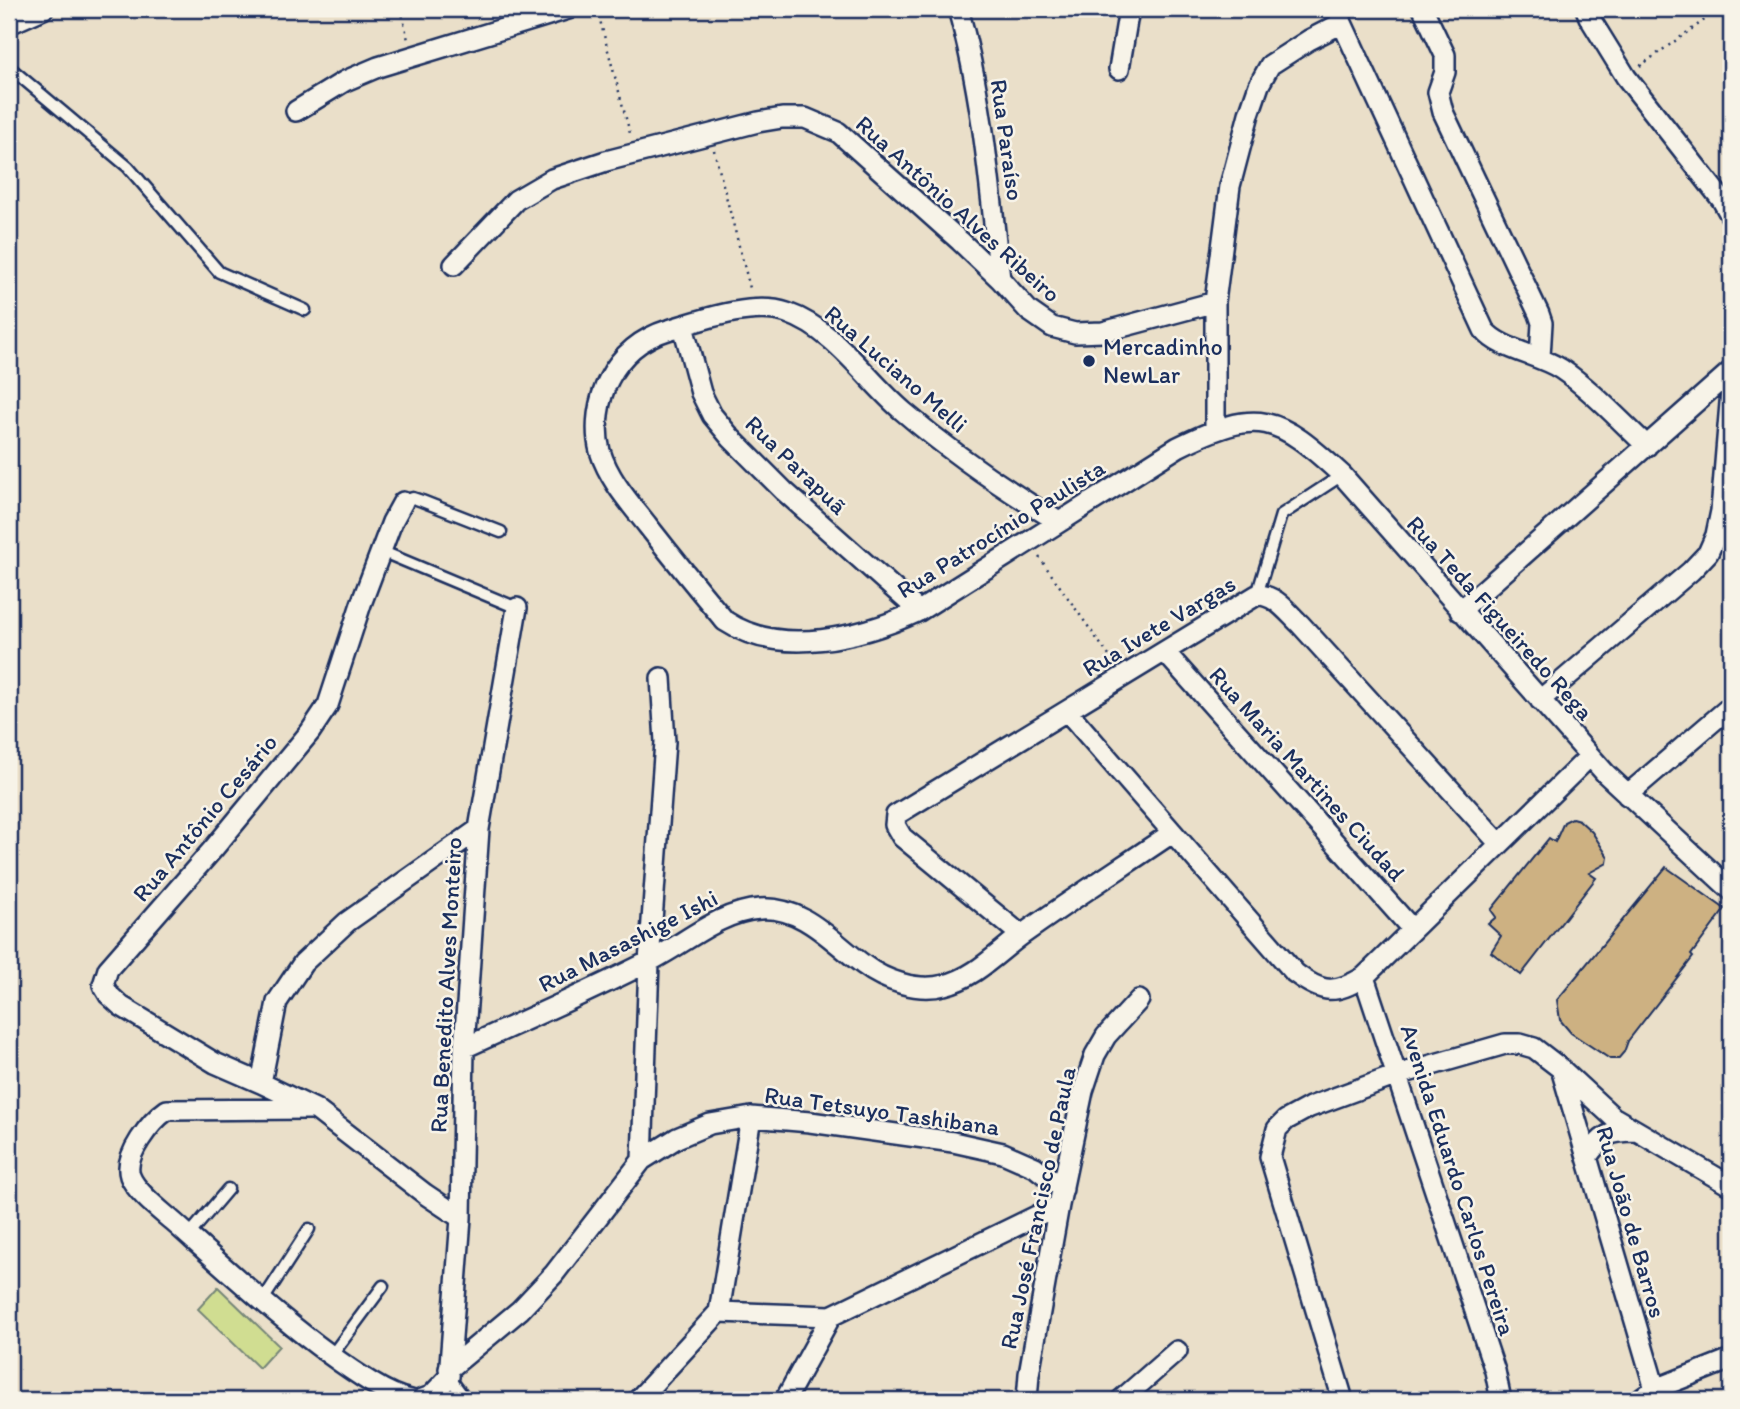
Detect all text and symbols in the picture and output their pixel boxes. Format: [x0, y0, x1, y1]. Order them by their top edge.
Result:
street label: Rua Paraíso [985, 77, 1030, 202]
street label: Rua Antônio Alves Ribeiro [850, 109, 1067, 308]
street label: Rua Luciano Melli [819, 299, 974, 439]
place label: Mercadinho NewLar [1103, 332, 1223, 389]
marker: Mercadinho NewLar [1081, 353, 1097, 369]
street label: Rua Parapuã [739, 409, 854, 521]
street label: Rua Patrocínio Paulista [891, 452, 1111, 604]
street label: Rua Teda Figueiredo Rega [1401, 509, 1600, 726]
street label: Rua Ivete Vargas [1077, 568, 1241, 683]
street label: Rua Maria Martines Ciudad [1203, 660, 1412, 887]
street label: Rua Antônio Cesário [126, 728, 283, 907]
street label: Rua Benedito Alves Monteiro [423, 836, 468, 1134]
street label: Rua Masashige Ishi [533, 883, 722, 998]
street label: Avenida Eduardo Carlos Pereira [1394, 1021, 1523, 1340]
street label: Rua José Francisco de Paula [993, 1063, 1082, 1352]
street label: Rua Tetsuyo Tashibana [763, 1080, 1002, 1141]
street label: Rua João de Barros [1590, 1123, 1673, 1321]

